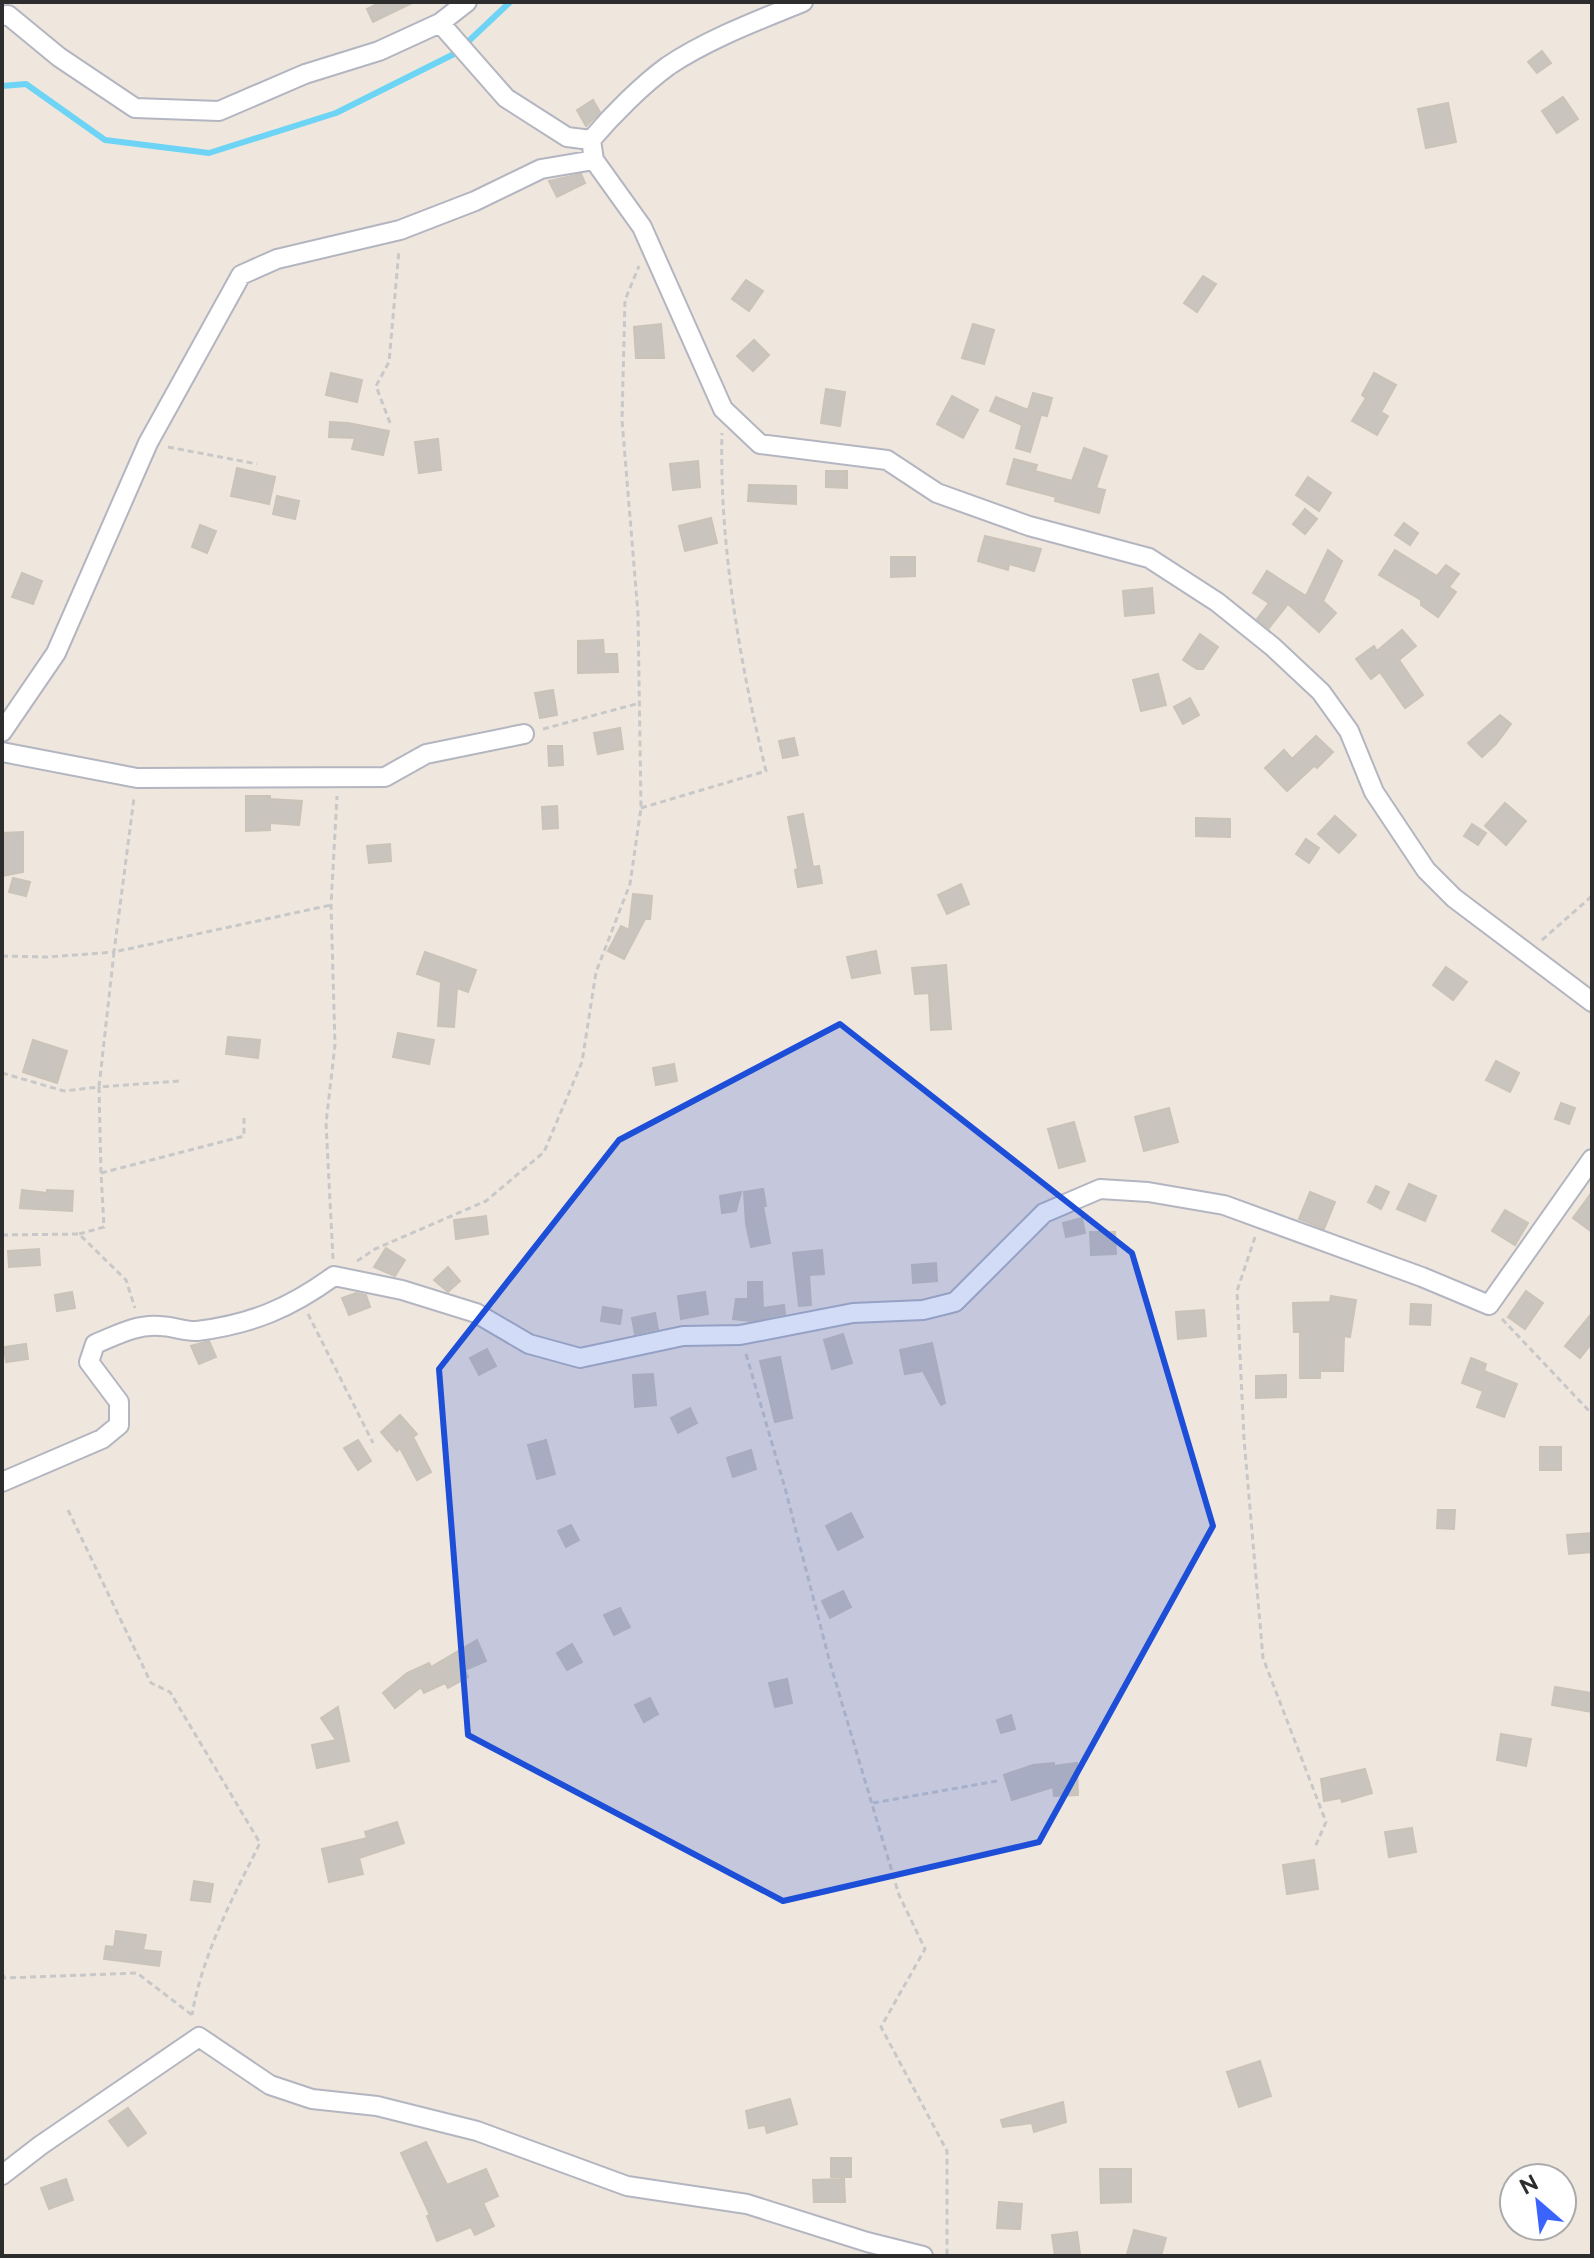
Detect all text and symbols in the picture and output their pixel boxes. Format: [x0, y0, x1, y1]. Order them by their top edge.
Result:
north arrow [1498, 2162, 1578, 2242]
text: N [1515, 2169, 1542, 2200]

